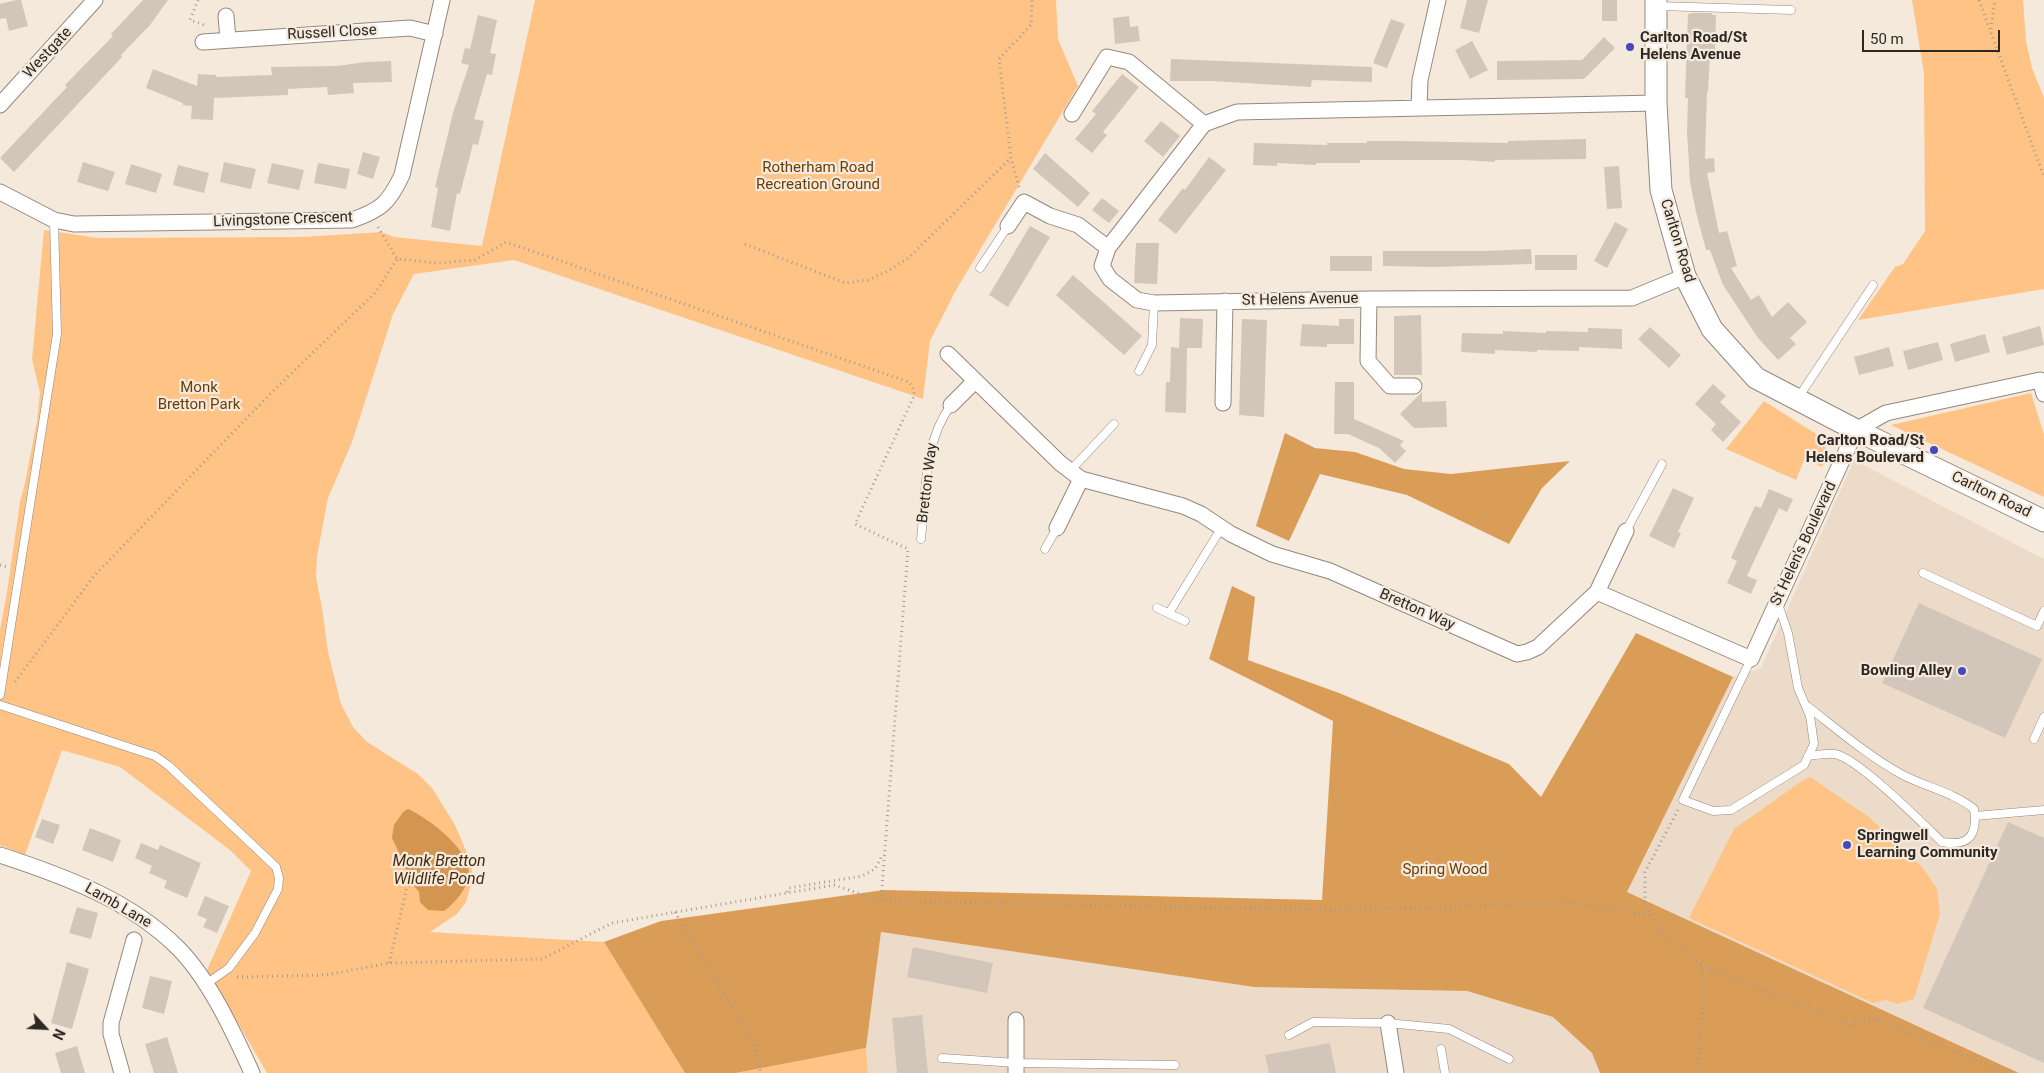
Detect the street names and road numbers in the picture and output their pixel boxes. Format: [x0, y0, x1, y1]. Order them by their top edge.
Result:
street label: Russell Close [287, 22, 377, 44]
street label: Westgate [20, 24, 76, 82]
street label: Carlton Road [1656, 197, 1698, 285]
street label: Livingstone Crescent [213, 209, 353, 231]
street label: St Helens Avenue [1242, 290, 1358, 310]
street label: Bretton Way [914, 442, 942, 524]
street label: Carlton Road [1948, 468, 2034, 522]
street label: St Helen's Boulevard [1767, 479, 1841, 609]
street label: Bretton Way [1376, 585, 1458, 635]
street label: Lamb Lane [81, 880, 155, 932]

